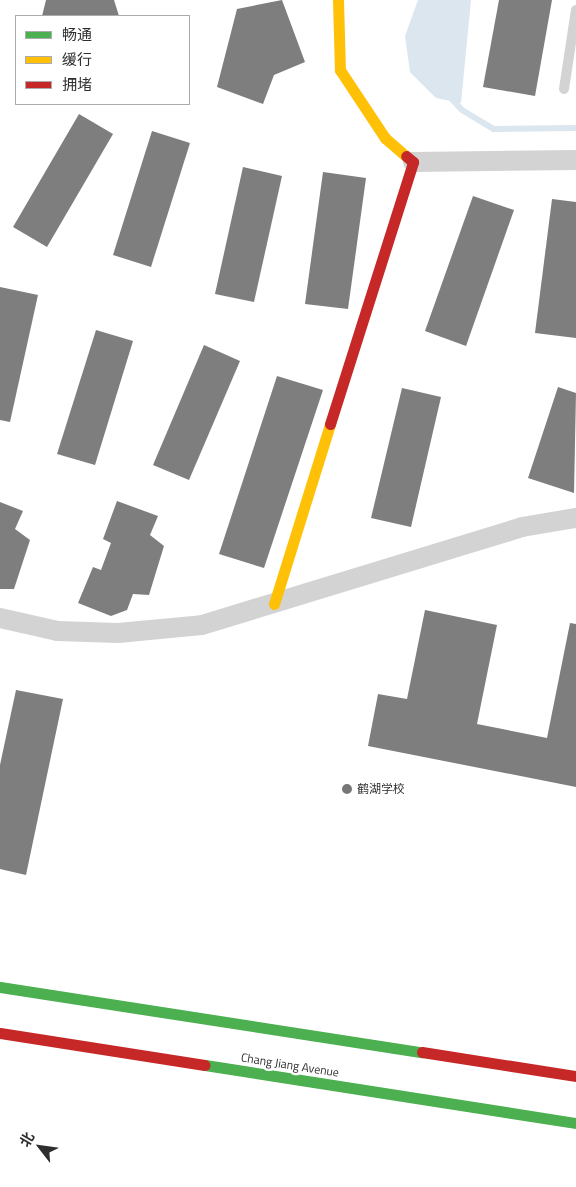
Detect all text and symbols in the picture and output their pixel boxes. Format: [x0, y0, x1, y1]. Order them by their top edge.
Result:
legend [15, 15, 190, 105]
text: 畅通 [62, 23, 92, 46]
text: 缓行 [62, 48, 92, 71]
text: 拥堵 [62, 73, 92, 96]
place label: 鹤湖学校 [357, 782, 405, 796]
marker: 鹤湖学校 [341, 783, 353, 795]
street label: Chang Jiang Avenue [240, 1050, 340, 1080]
north arrow [15, 1122, 65, 1172]
text: 北 [14, 1128, 39, 1151]

